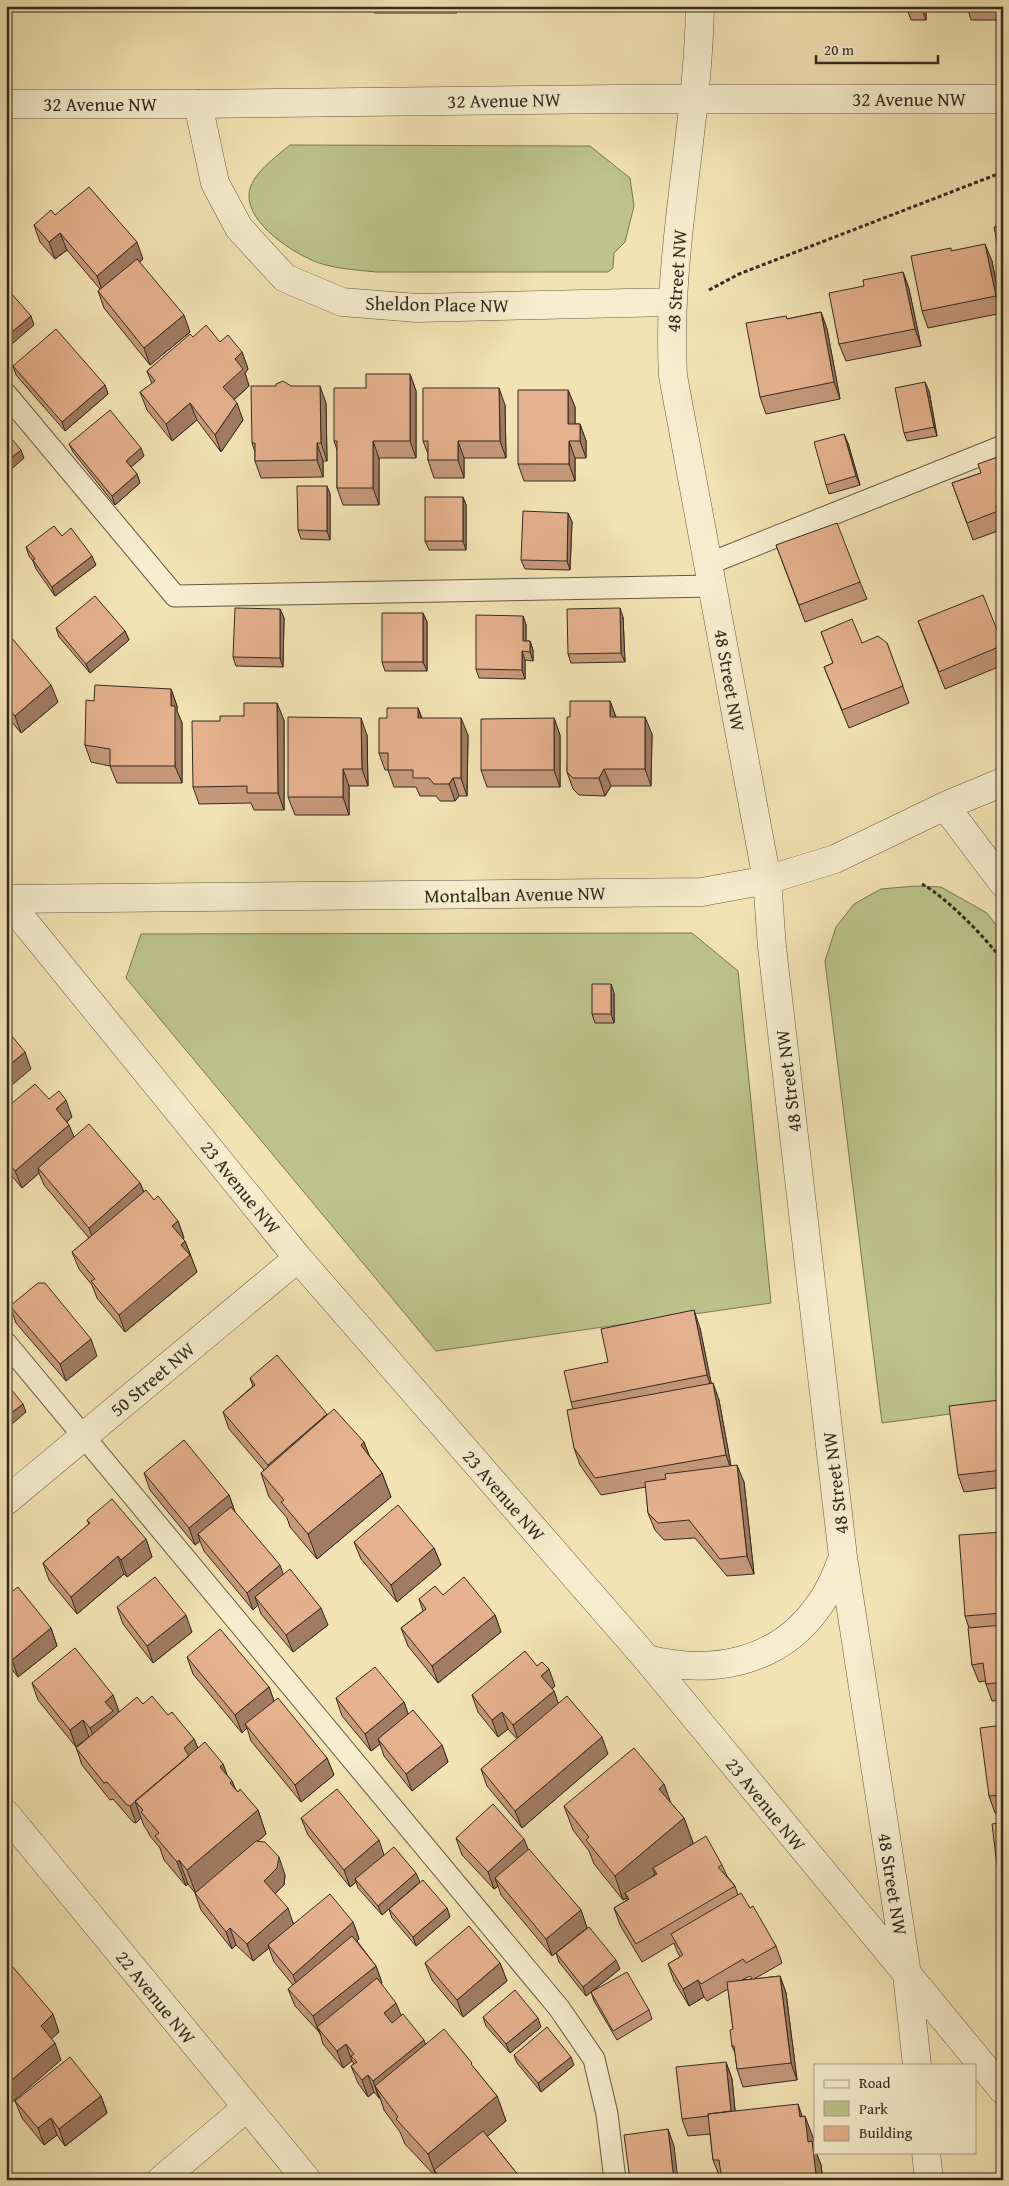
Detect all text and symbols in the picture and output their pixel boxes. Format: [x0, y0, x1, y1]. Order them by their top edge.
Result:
scale bar [816, 32, 939, 64]
text: 20 m [824, 39, 855, 60]
street label: 32 Avenue NW [447, 85, 561, 115]
street label: 32 Avenue NW [852, 85, 966, 113]
street label: 32 Avenue NW [43, 90, 157, 118]
street label: 48 Street NW [658, 228, 694, 334]
street label: Sheldon Place NW [365, 289, 509, 319]
street label: 48 Street NW [707, 627, 753, 733]
street label: Montalban Avenue NW [424, 878, 606, 910]
street label: 48 Street NW [768, 1028, 808, 1134]
street label: 23 Avenue NW [194, 1134, 288, 1240]
street label: 50 Street NW [103, 1335, 201, 1423]
street label: 48 Street NW [815, 1430, 855, 1536]
street label: 23 Avenue NW [456, 1443, 552, 1547]
street label: 23 Avenue NW [719, 1751, 813, 1857]
street label: 48 Street NW [871, 1831, 915, 1937]
street label: 22 Avenue NW [109, 1944, 203, 2050]
legend [814, 2064, 976, 2154]
text: Road [859, 2072, 890, 2093]
text: Park [859, 2098, 888, 2119]
text: Building [859, 2122, 913, 2143]

